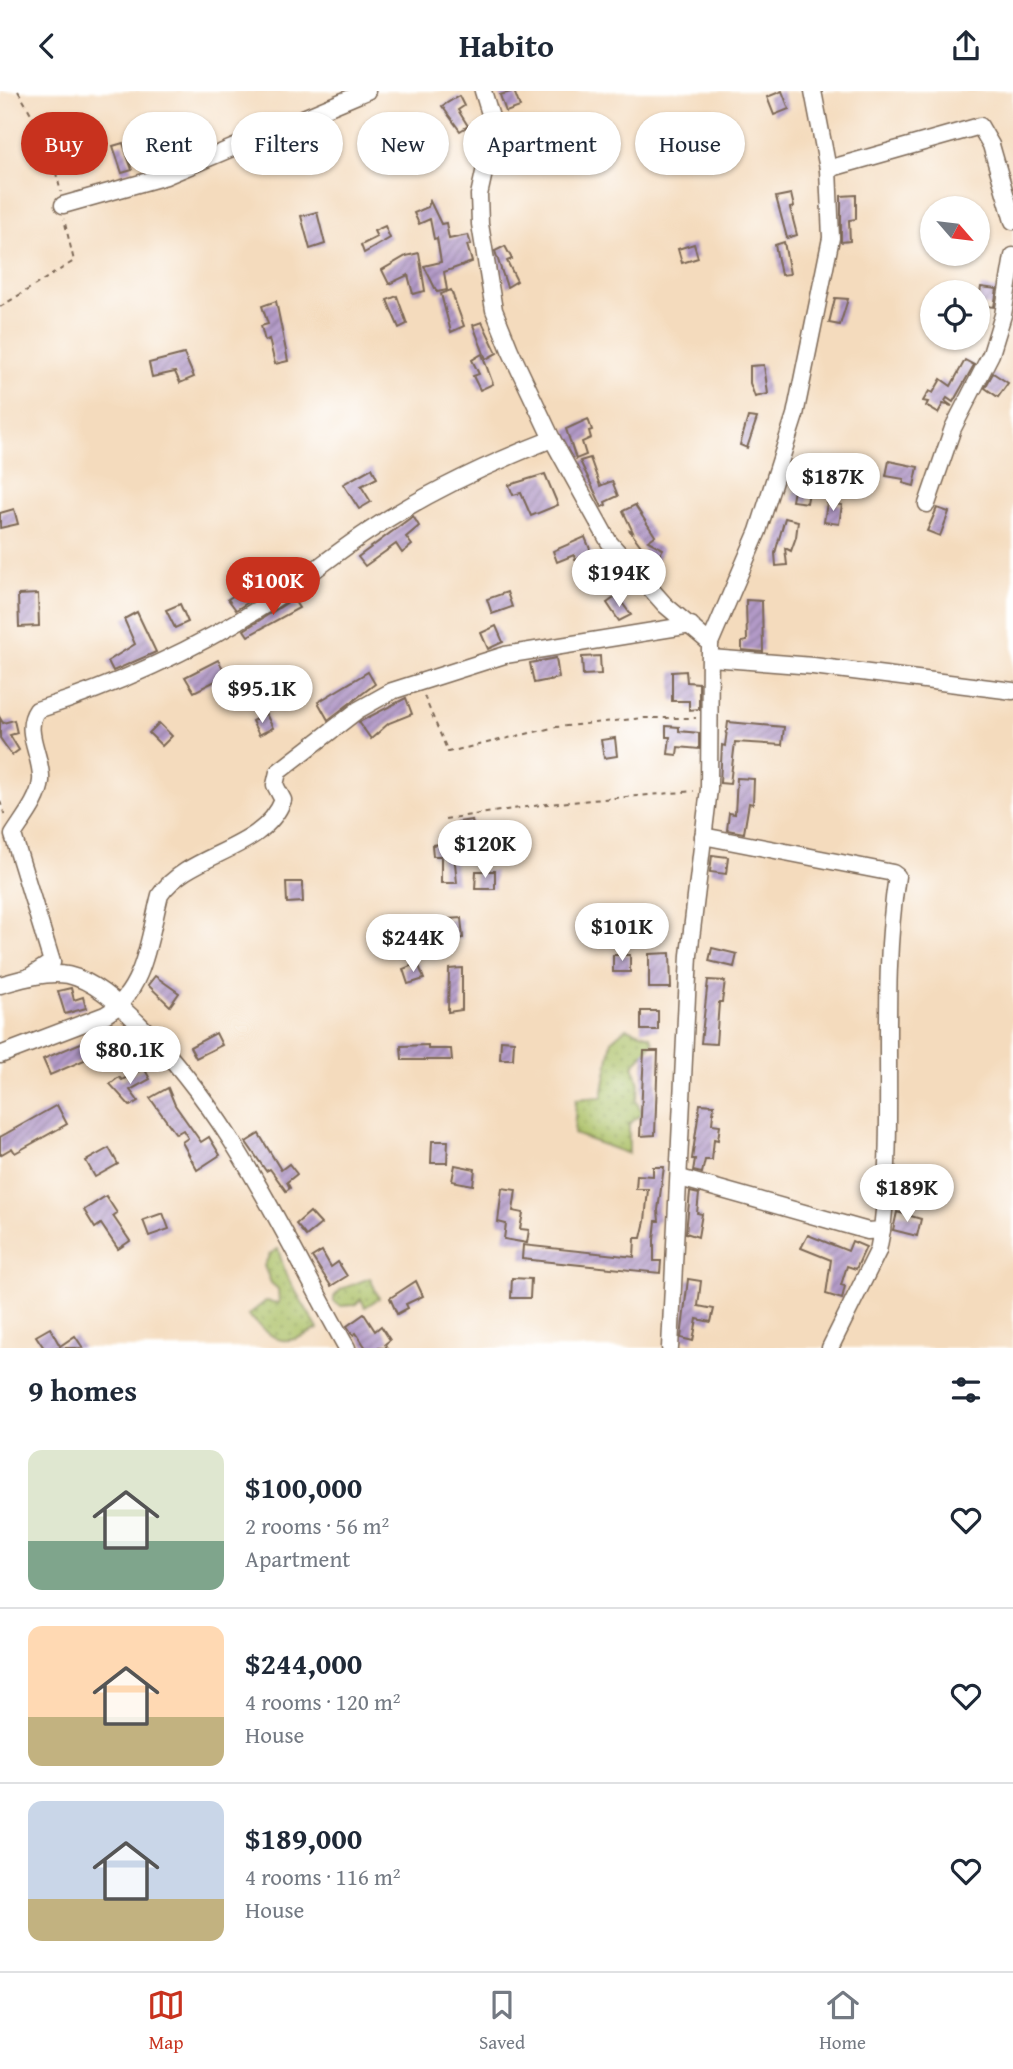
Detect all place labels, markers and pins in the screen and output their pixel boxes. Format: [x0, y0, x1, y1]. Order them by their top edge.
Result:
pin: $187K [784, 453, 882, 513]
pin: $194K [570, 549, 668, 609]
pin: $100K [224, 557, 322, 617]
pin: $95.1K [205, 665, 319, 725]
pin: $120K [436, 821, 534, 880]
pin: $101K [573, 903, 671, 963]
pin: $244K [364, 915, 462, 974]
pin: $80.1K [73, 1027, 187, 1086]
pin: $189K [858, 1165, 956, 1224]

